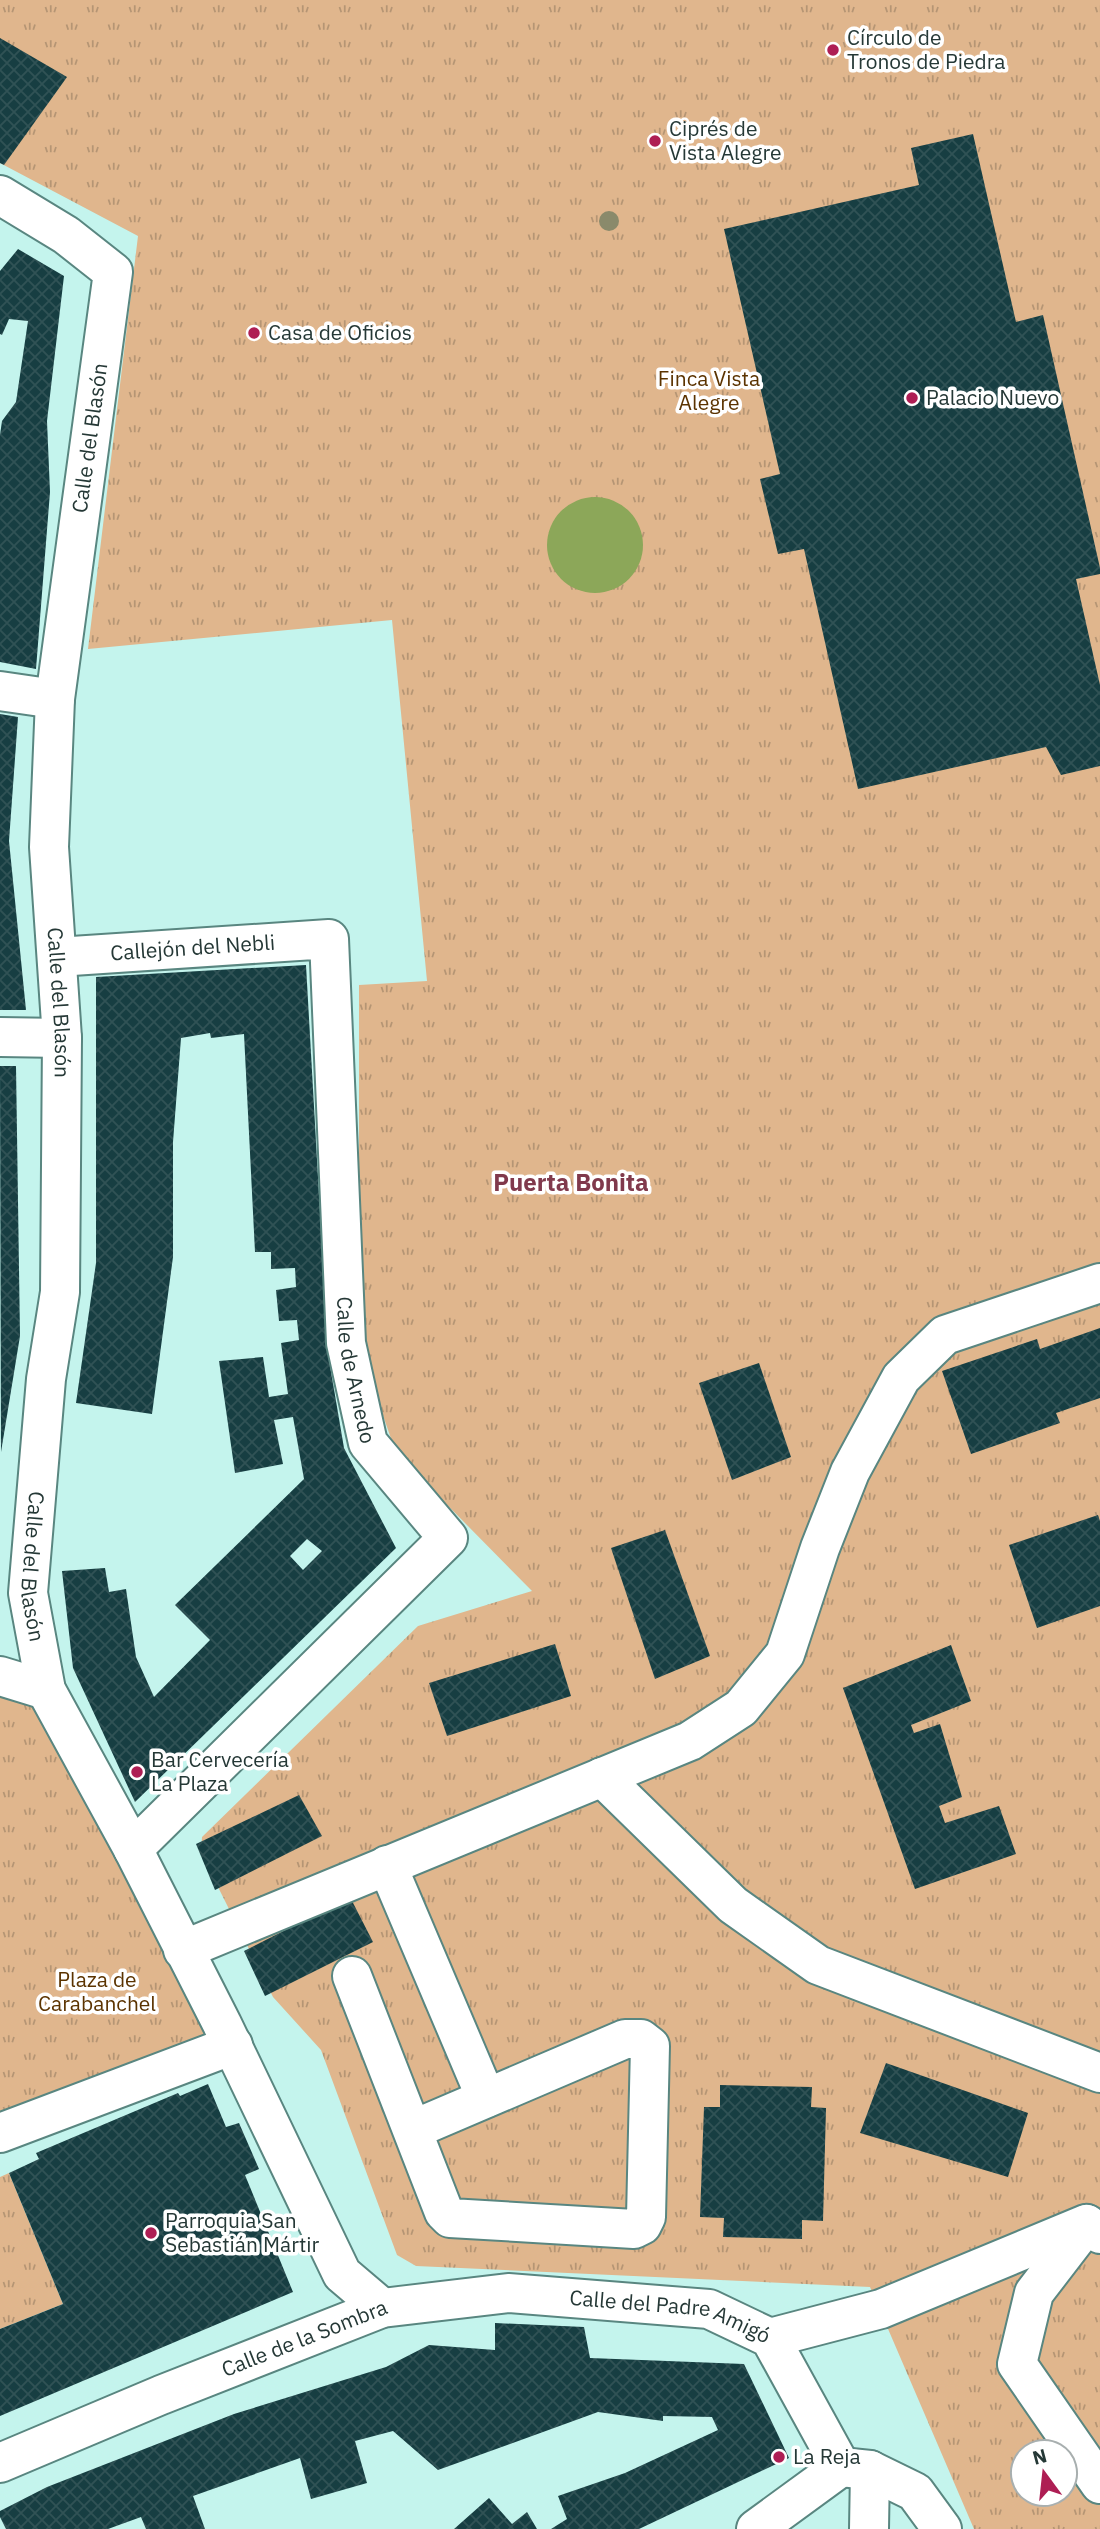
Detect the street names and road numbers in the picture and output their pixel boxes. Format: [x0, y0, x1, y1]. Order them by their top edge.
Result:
street label: Calle del Blasón [65, 361, 113, 515]
street label: Calle del Blasón [41, 926, 77, 1078]
street label: Callejón del Nebli [109, 928, 276, 966]
street label: Calle de Arnedo [331, 1296, 383, 1446]
street label: Calle del Blasón [15, 1490, 52, 1644]
street label: Calle del Padre Amigó [568, 2283, 775, 2349]
street label: Calle de la Sombra [217, 2292, 391, 2383]

